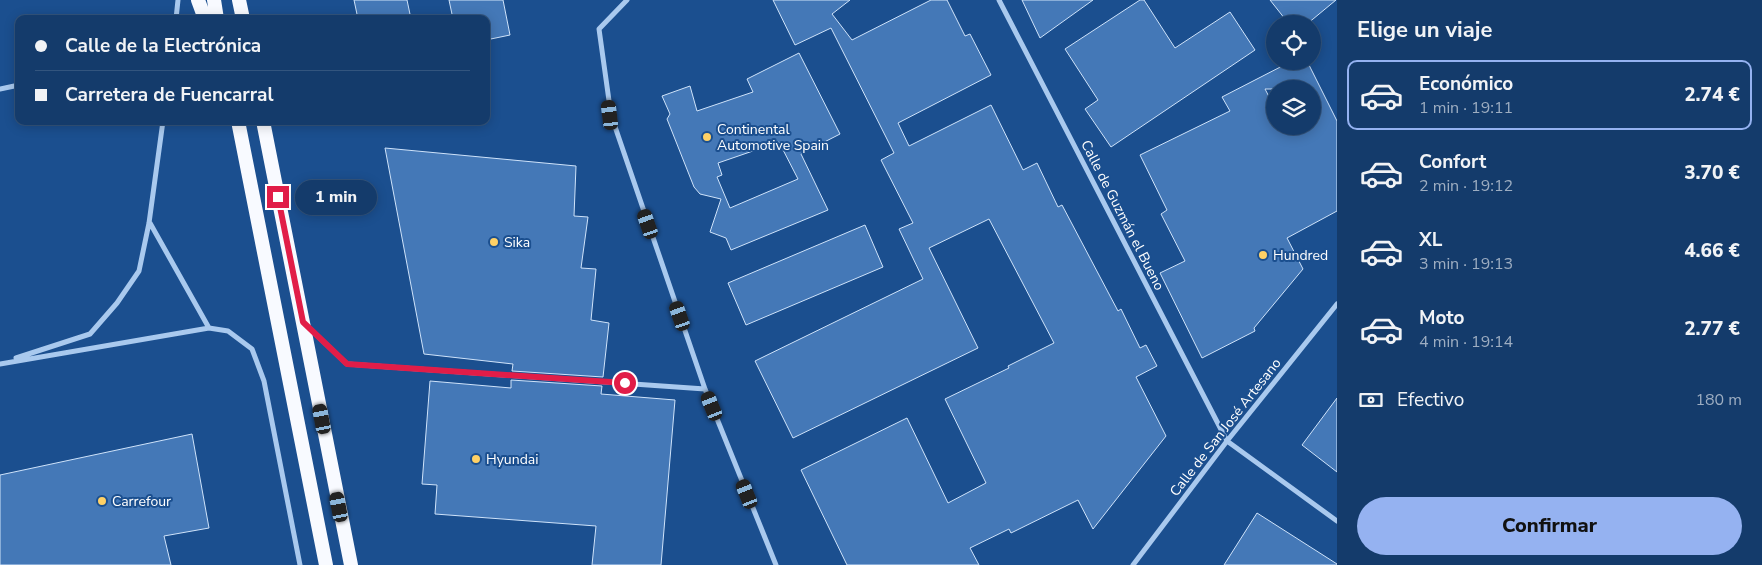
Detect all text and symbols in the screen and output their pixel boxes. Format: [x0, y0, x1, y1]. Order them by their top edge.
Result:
map controls [1266, 15, 1321, 135]
button: locate [1266, 15, 1321, 70]
text: Elige un viaje [1357, 15, 1492, 45]
text: Calle de la Electrónica [65, 33, 261, 59]
text: Económico [1419, 71, 1513, 97]
icon: car [1359, 73, 1404, 118]
button: layers [1266, 80, 1321, 135]
text: Carretera de Fuencarral [65, 82, 274, 108]
text: 2.74 € [1684, 82, 1740, 108]
text: 1 min · 19:11 [1419, 97, 1513, 119]
car [600, 99, 619, 131]
place label: Continental Automotive Spain [717, 120, 829, 155]
marker: Continental Automotive Spain [701, 131, 713, 143]
street label: Calle de Guzmán el Bueno [1076, 137, 1169, 294]
text: Confort [1419, 149, 1486, 175]
icon: car [1359, 151, 1404, 196]
text: 3.70 € [1684, 160, 1740, 186]
text: 2 min · 19:12 [1419, 175, 1513, 197]
callout: 1 min [296, 180, 378, 214]
route end [267, 186, 289, 208]
text: 1 min [315, 186, 357, 208]
car [636, 207, 659, 241]
text: XL [1419, 227, 1442, 253]
icon: car [1359, 229, 1404, 274]
place label: Sika [504, 233, 530, 252]
marker: Sika [488, 236, 500, 248]
text: 4.66 € [1684, 238, 1740, 264]
place label: Hundred [1273, 246, 1328, 265]
marker: Hundred [1257, 249, 1269, 261]
text: 3 min · 19:13 [1419, 253, 1513, 275]
car [668, 299, 691, 333]
text: Moto [1419, 305, 1465, 331]
icon: car [1359, 307, 1404, 352]
text: 2.77 € [1684, 316, 1740, 342]
text: 4 min · 19:14 [1419, 331, 1513, 353]
street label: Calle de San José Artesano [1165, 354, 1286, 500]
route start [614, 372, 636, 394]
icon: cash [1357, 386, 1385, 414]
text: Efectivo [1397, 387, 1464, 413]
car [699, 389, 724, 423]
text: 180 m [1695, 389, 1742, 411]
car [311, 403, 332, 435]
place label: Hyundai [486, 450, 539, 469]
marker: Hyundai [470, 453, 482, 465]
car [734, 477, 759, 511]
car [328, 491, 349, 523]
place label: Carrefour [112, 492, 171, 511]
marker: Carrefour [96, 495, 108, 507]
button: Confirmar [1357, 497, 1742, 555]

